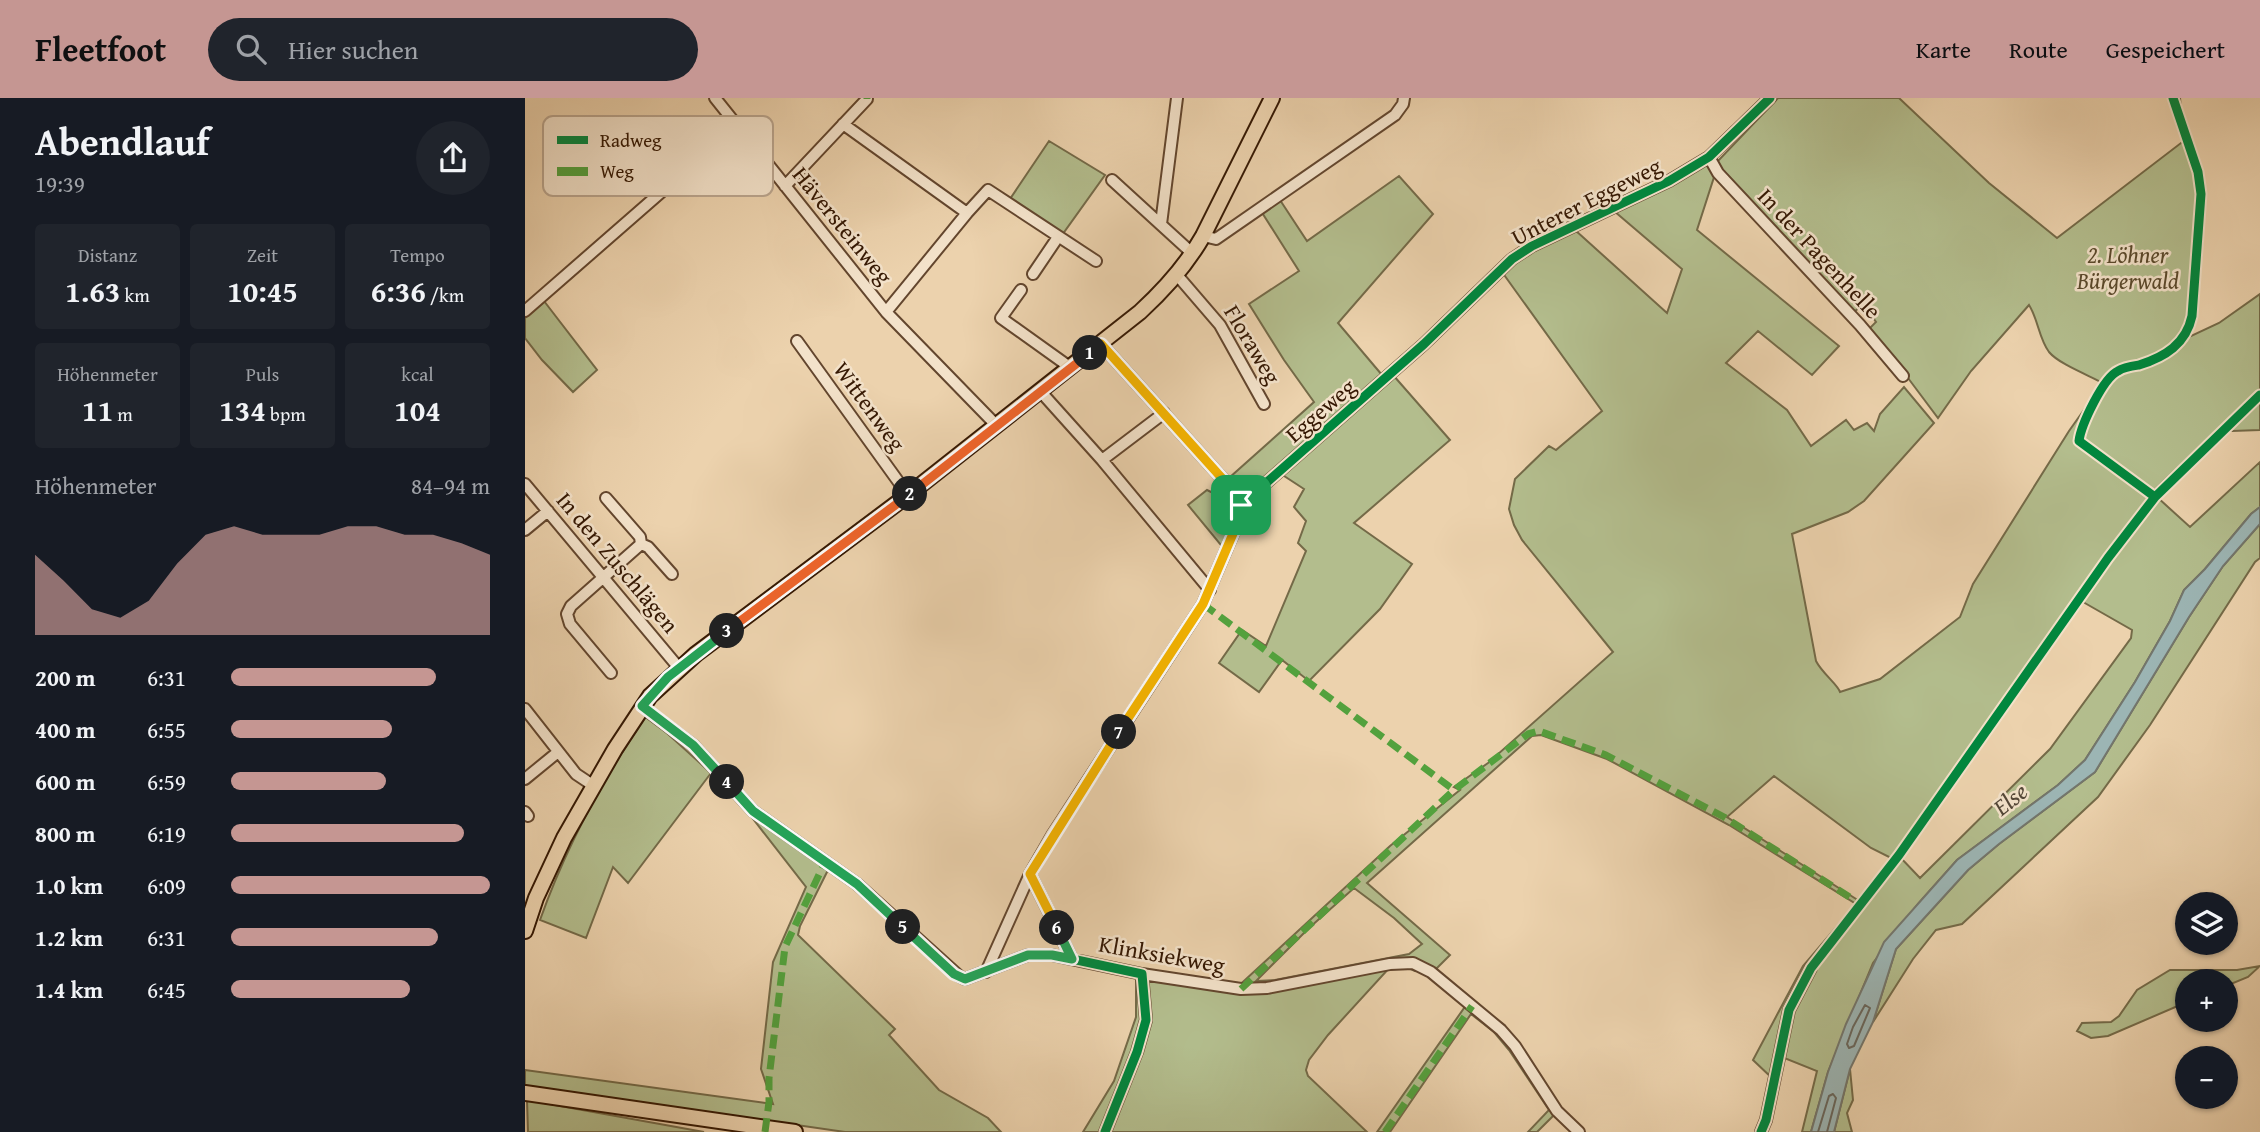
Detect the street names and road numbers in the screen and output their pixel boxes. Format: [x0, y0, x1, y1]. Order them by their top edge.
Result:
street label: Unterer Eggeweg [1505, 149, 1667, 253]
street label: Häversteinweg [785, 159, 901, 291]
street label: In der Pagenhelle [1750, 180, 1890, 326]
street label: Floraweg [1216, 298, 1290, 390]
street label: Wittenweg [826, 354, 914, 458]
street label: Eggeweg [1278, 370, 1363, 450]
street label: In den Zuschlägen [549, 484, 687, 640]
street label: Klinksiekweg [1096, 927, 1228, 981]

